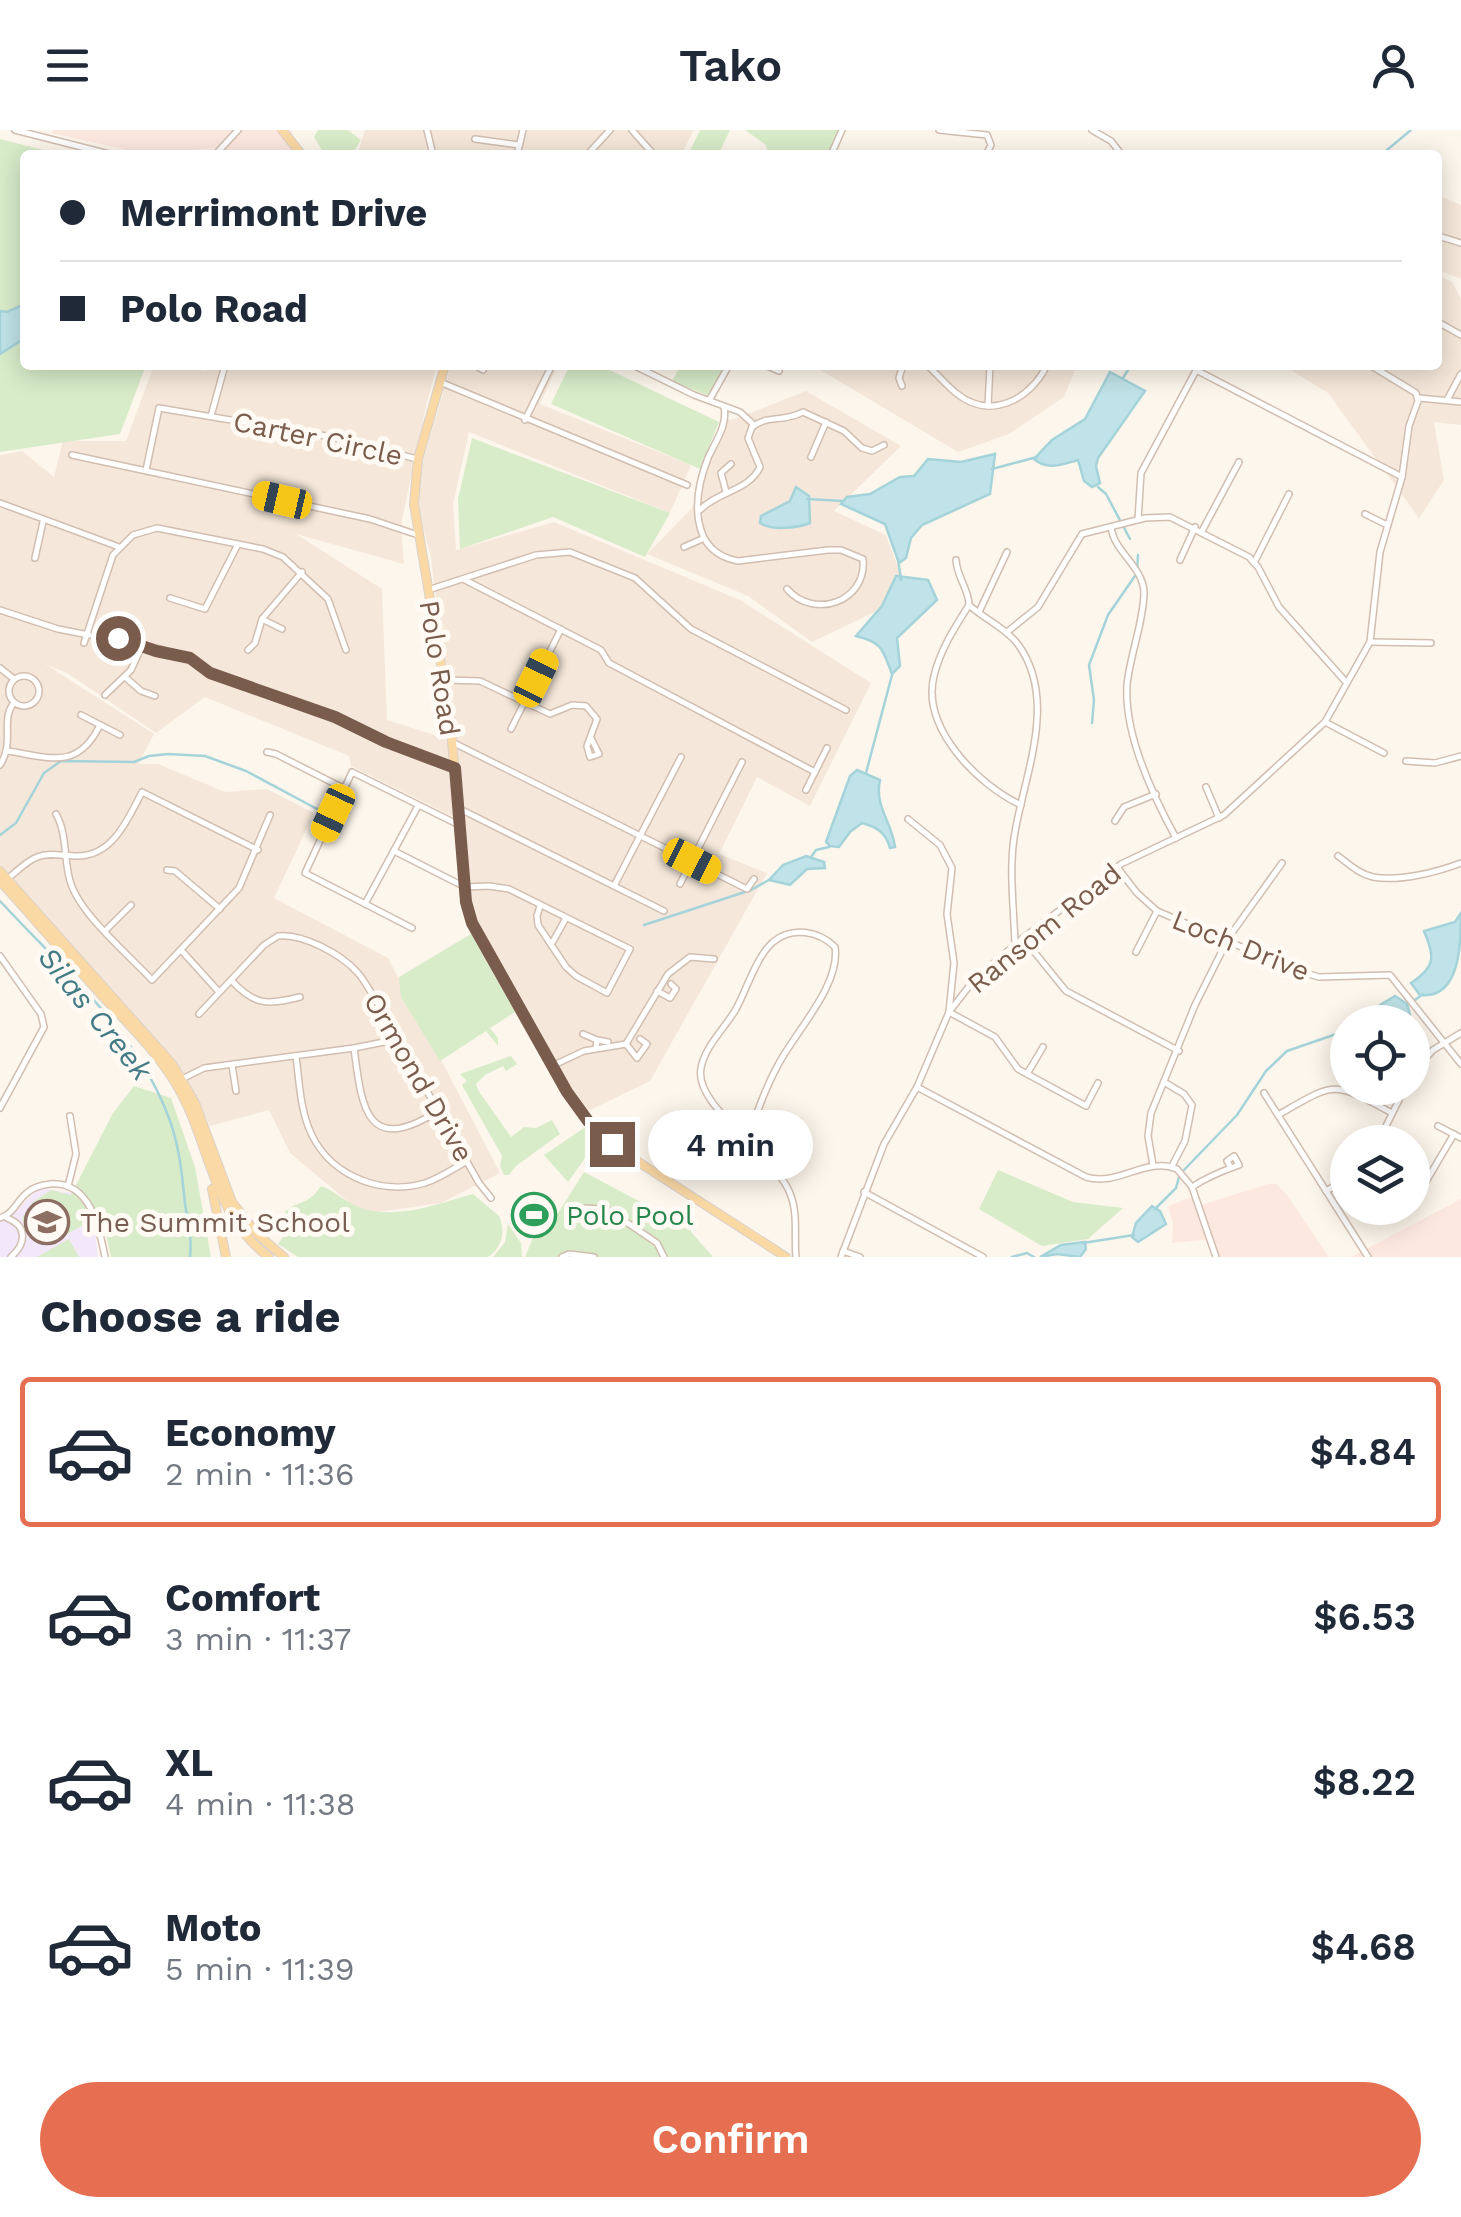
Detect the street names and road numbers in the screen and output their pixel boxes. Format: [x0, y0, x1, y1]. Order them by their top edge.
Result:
street label: Carter Circle [230, 404, 405, 472]
street label: Polo Road [413, 598, 467, 738]
street label: Ransom Road [961, 856, 1128, 1000]
street label: Loch Drive [1167, 903, 1314, 988]
street label: Ormond Drive [357, 987, 480, 1168]

